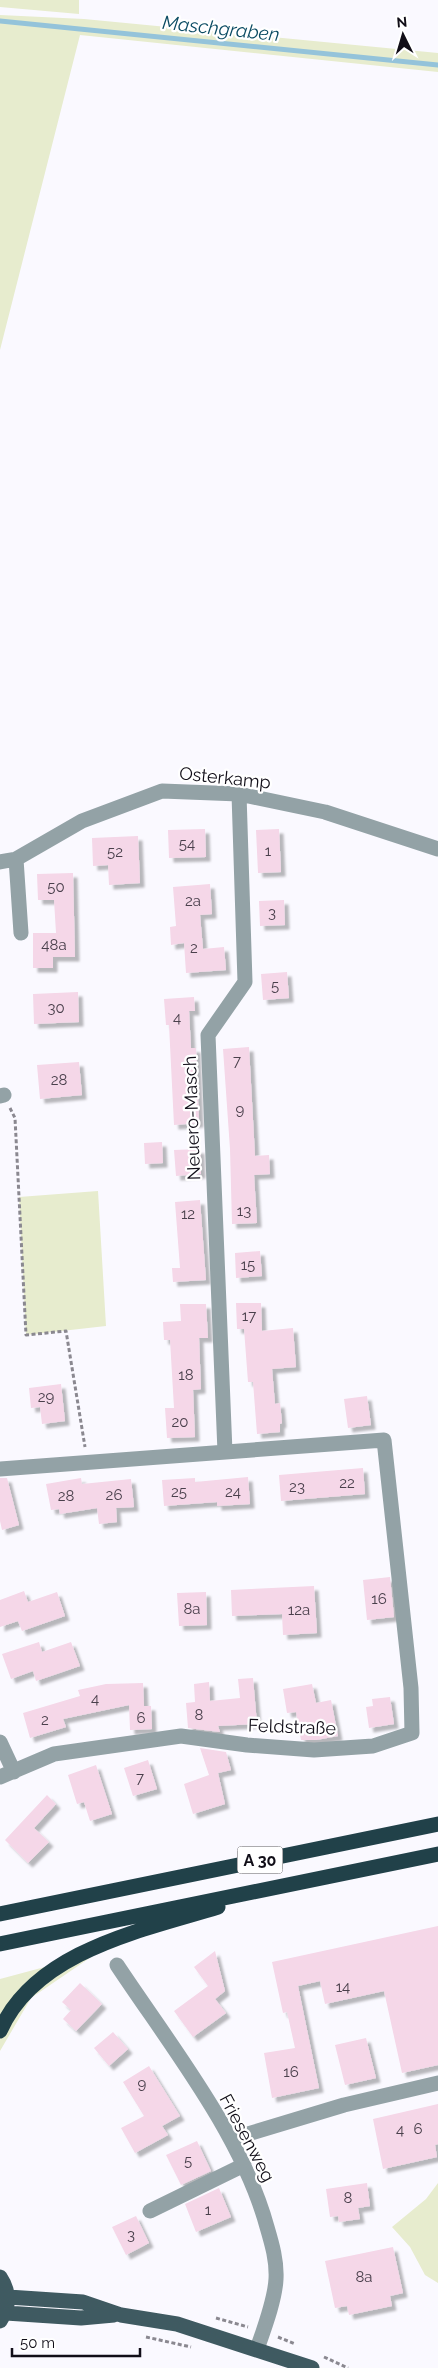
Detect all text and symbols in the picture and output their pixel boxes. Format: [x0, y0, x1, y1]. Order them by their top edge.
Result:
north arrow [378, 10, 428, 60]
water label: Maschgraben [161, 11, 281, 45]
text: N [396, 14, 408, 30]
street label: Osterkamp [178, 762, 272, 793]
house number: 54 [179, 835, 195, 853]
house number: 1 [265, 842, 272, 860]
house number: 52 [107, 843, 123, 861]
house number: 50 [47, 878, 65, 896]
house number: 2a [185, 892, 201, 910]
house number: 3 [268, 904, 276, 922]
house number: 48a [41, 936, 67, 954]
house number: 2 [190, 939, 198, 957]
house number: 5 [271, 977, 279, 995]
house number: 30 [47, 999, 65, 1017]
house number: 4 [173, 1009, 181, 1027]
house number: 7 [233, 1052, 241, 1070]
street label: Neuero-Masch [179, 1055, 204, 1181]
house number: 28 [51, 1071, 67, 1089]
house number: 9 [236, 1101, 245, 1119]
house number: 13 [237, 1202, 251, 1220]
house number: 12 [181, 1205, 195, 1223]
house number: 15 [241, 1256, 255, 1274]
house number: 17 [242, 1307, 256, 1325]
house number: 18 [178, 1366, 194, 1384]
house number: 29 [38, 1388, 55, 1406]
house number: 20 [172, 1413, 189, 1431]
house number: 22 [339, 1474, 355, 1492]
house number: 23 [289, 1478, 305, 1496]
house number: 25 [171, 1483, 187, 1501]
house number: 24 [225, 1483, 241, 1501]
house number: 26 [106, 1486, 122, 1504]
house number: 28 [58, 1487, 74, 1505]
house number: 16 [371, 1590, 387, 1608]
house number: 8a [183, 1600, 201, 1618]
house number: 12a [288, 1601, 310, 1619]
house number: 4 [91, 1690, 99, 1708]
house number: 8 [195, 1706, 204, 1724]
house number: 6 [136, 1709, 146, 1727]
house number: 2 [41, 1711, 49, 1729]
street label: Feldstraße [248, 1714, 337, 1739]
house number: 7 [136, 1769, 144, 1787]
road number: A 30 [238, 1846, 282, 1874]
house number: 14 [336, 1978, 350, 1996]
house number: 16 [283, 2063, 299, 2081]
house number: 9 [138, 2075, 147, 2093]
street label: Friesenweg [216, 2090, 279, 2185]
house number: 6 [413, 2120, 423, 2138]
house number: 4 [396, 2121, 404, 2139]
house number: 5 [184, 2152, 192, 2170]
house number: 8 [344, 2189, 353, 2207]
house number: 1 [205, 2201, 212, 2219]
house number: 3 [127, 2226, 135, 2244]
house number: 8a [355, 2268, 373, 2286]
scale bar [12, 2326, 140, 2358]
text: 50 m [20, 2334, 55, 2352]

